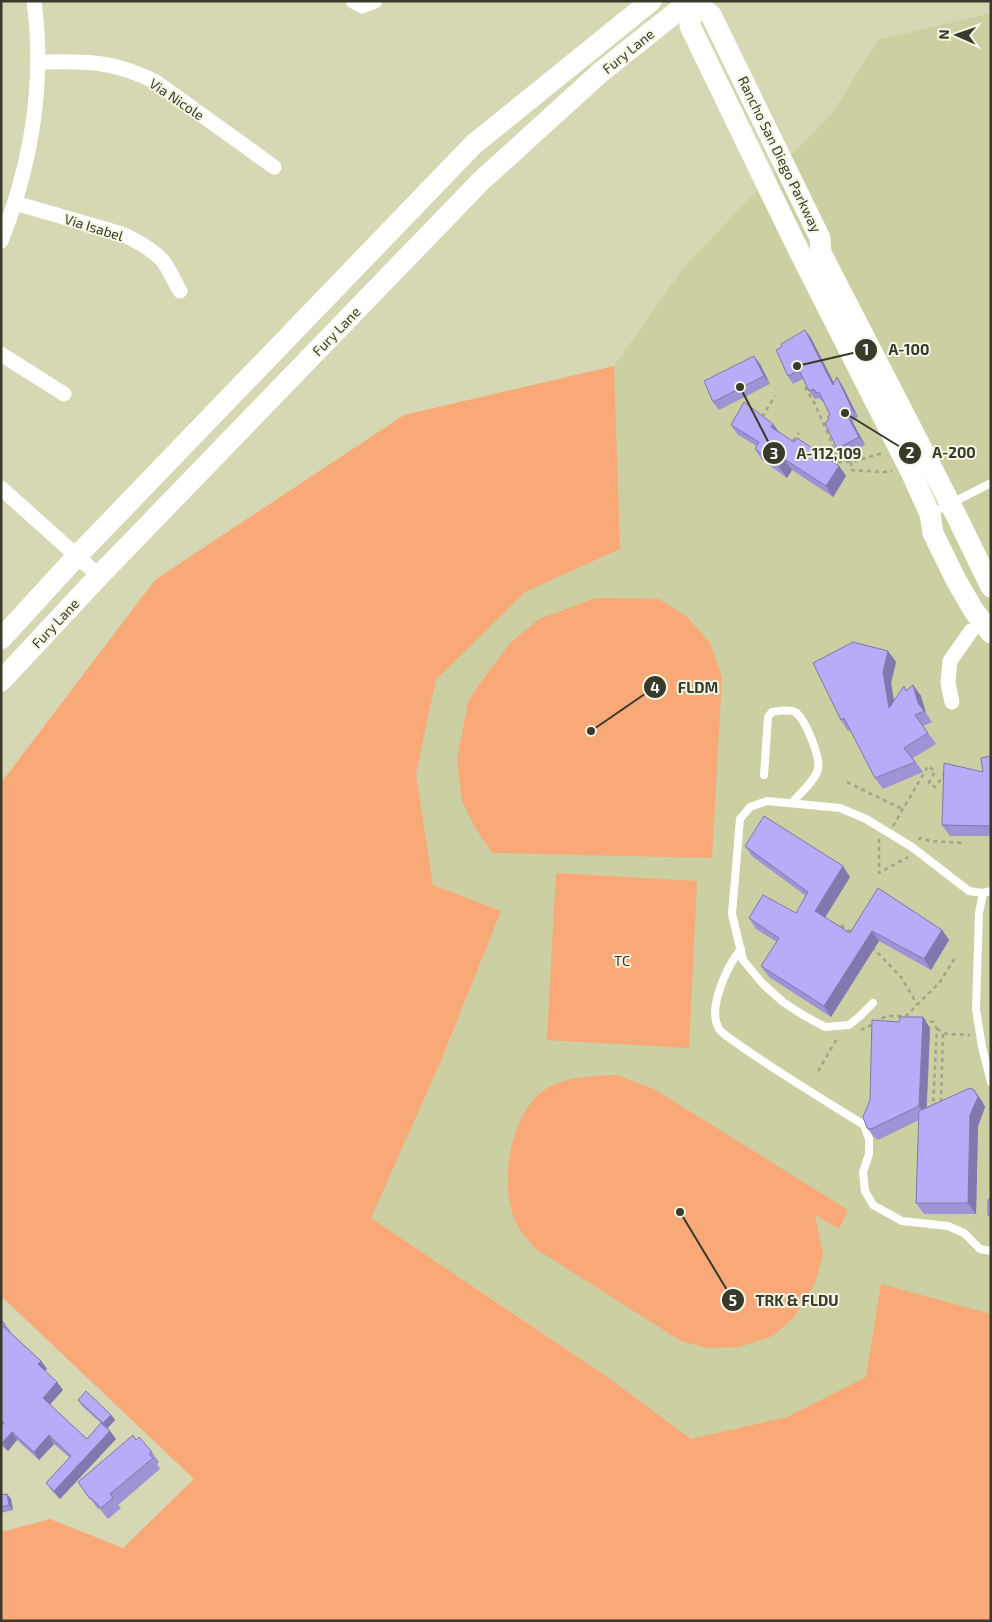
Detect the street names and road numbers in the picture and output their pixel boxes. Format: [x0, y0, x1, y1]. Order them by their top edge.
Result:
street label: Fury Lane [599, 25, 657, 77]
street label: Rancho San Diego Parkway [735, 73, 826, 235]
street label: Via Nicole [146, 74, 208, 124]
street label: Via Isabel [62, 210, 126, 244]
street label: Fury Lane [308, 303, 364, 359]
street label: Fury Lane [28, 595, 82, 651]

